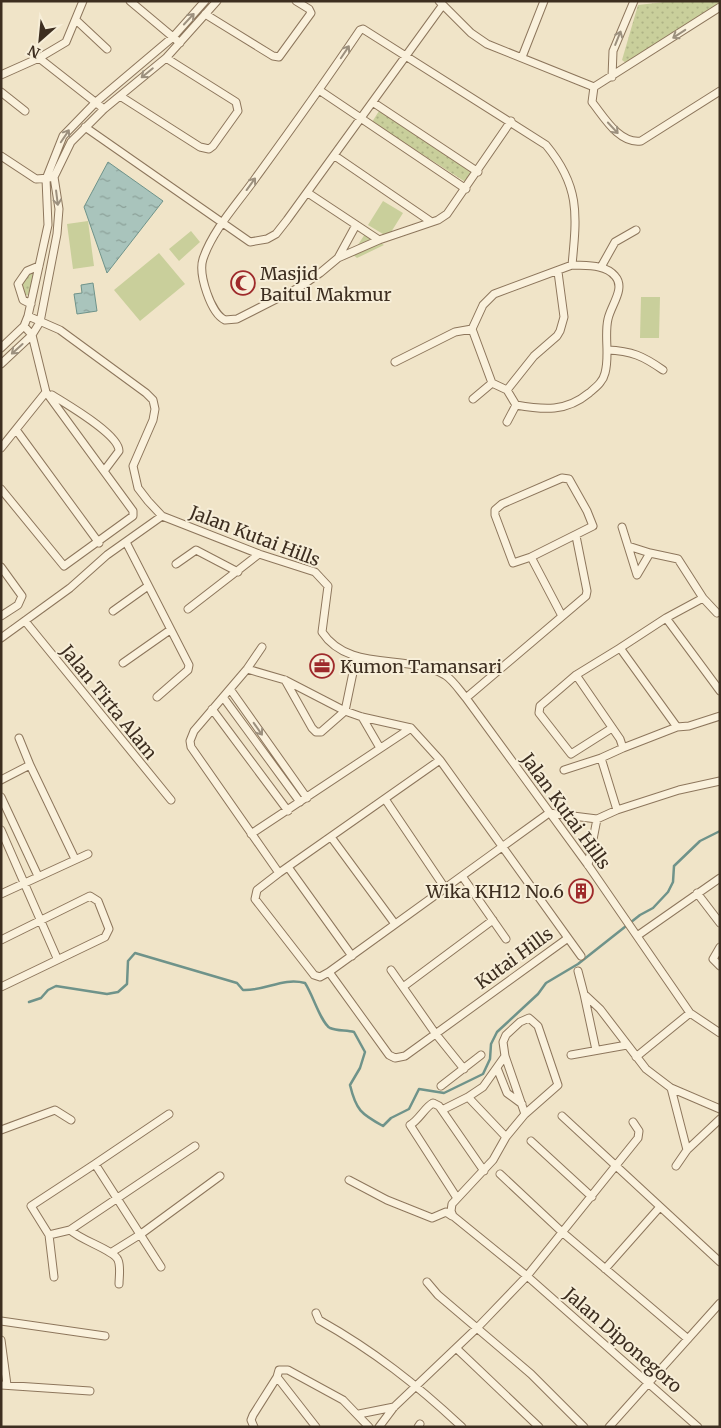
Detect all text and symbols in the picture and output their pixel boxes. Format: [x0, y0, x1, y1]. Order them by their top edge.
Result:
one-way arrow [183, 13, 195, 25]
north arrow [15, 15, 65, 65]
one-way arrow [672, 29, 686, 39]
one-way arrow [614, 31, 624, 46]
text: N [25, 41, 43, 62]
one-way arrow [340, 45, 350, 59]
one-way arrow [140, 68, 153, 79]
one-way arrow [607, 121, 619, 134]
one-way arrow [60, 130, 70, 144]
one-way arrow [246, 177, 256, 191]
one-way arrow [52, 190, 62, 206]
place label: Masjid Baitul Makmur [260, 262, 392, 306]
mosque icon: Masjid Baitul Makmur [230, 270, 256, 296]
one-way arrow [10, 343, 23, 355]
street label: Jalan Kutai Hills [186, 500, 324, 572]
street label: Jalan Tirta Alam [55, 639, 162, 764]
office icon: Kumon Tamansari [309, 653, 335, 679]
place label: Kumon Tamansari [340, 655, 502, 678]
one-way arrow [253, 722, 263, 736]
street label: Jalan Kutai Hills [516, 748, 616, 874]
building icon: Wika KH12 No.6 [568, 878, 594, 904]
place label: Wika KH12 No.6 [425, 880, 564, 903]
street label: Kutai Hills [471, 922, 558, 994]
street label: Jalan Diponegoro [558, 1282, 687, 1398]

